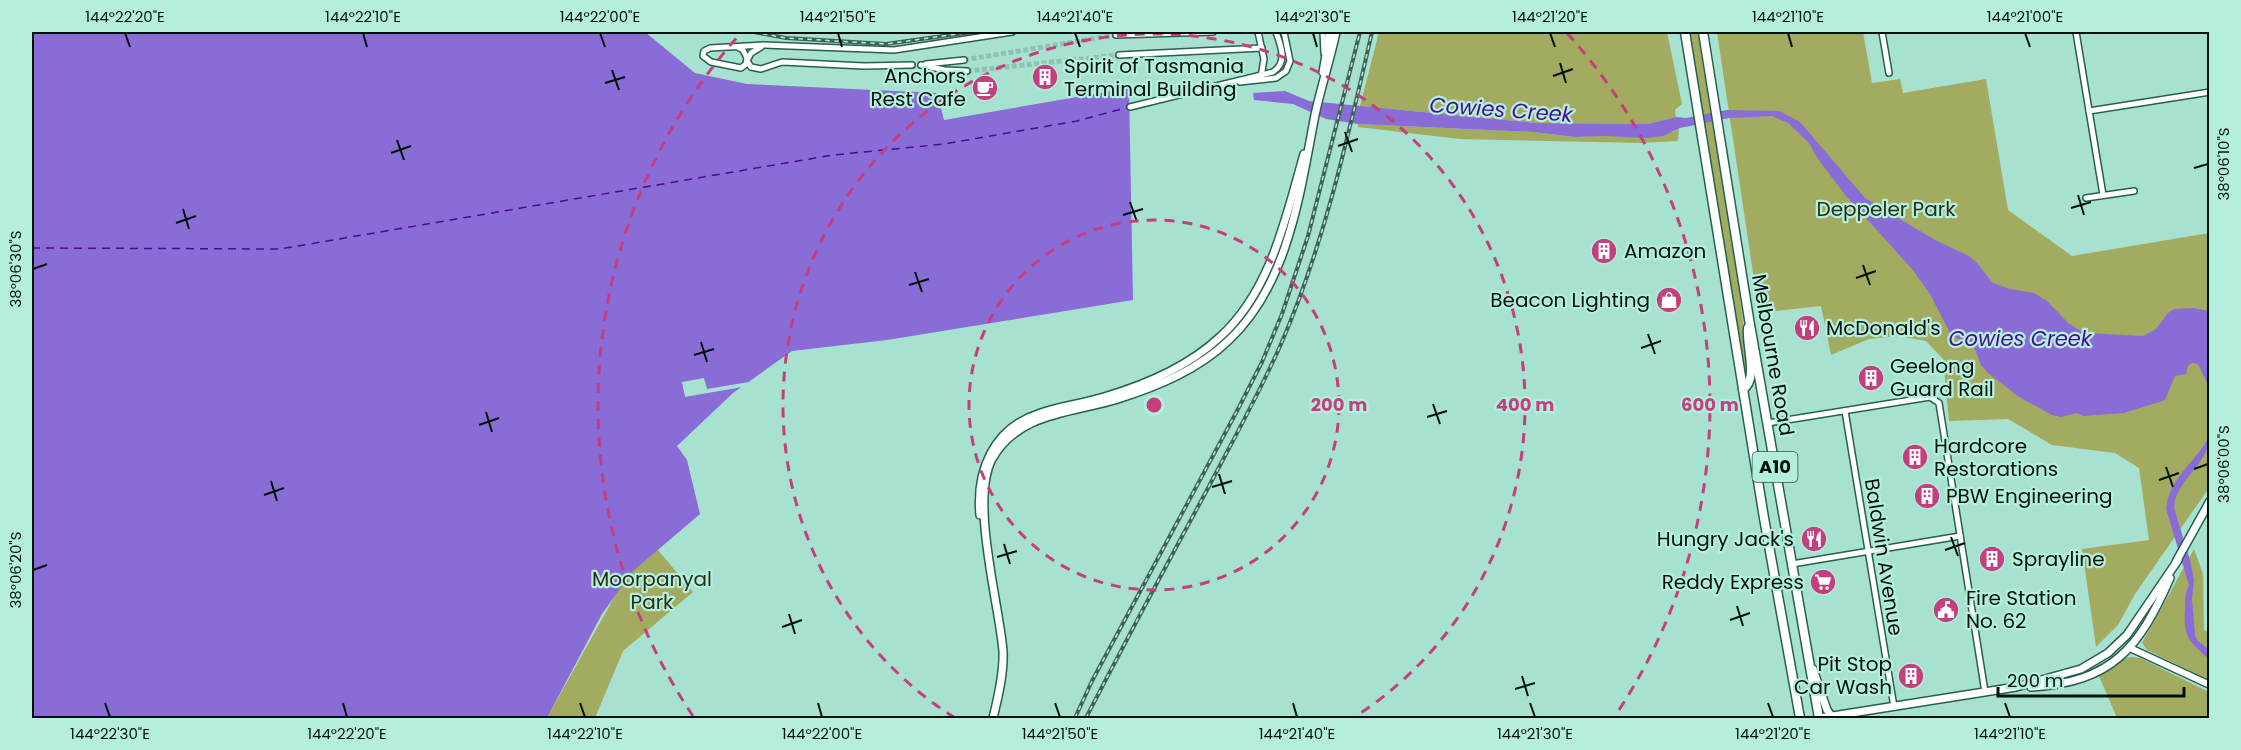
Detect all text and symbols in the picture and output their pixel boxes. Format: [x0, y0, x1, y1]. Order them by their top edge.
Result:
text: 144°22'20"E [85, 6, 165, 27]
text: 144°22'10"E [325, 6, 401, 27]
text: 144°22'00"E [560, 6, 640, 27]
text: 144°21'50"E [800, 6, 876, 27]
text: 144°21'40"E [1037, 6, 1113, 27]
text: 144°21'30"E [1275, 6, 1351, 27]
text: 144°21'20"E [1512, 6, 1588, 27]
text: 144°21'10"E [1752, 6, 1824, 27]
text: 144°21'00"E [1987, 6, 2063, 27]
place label: Spirit of Tasmania Terminal Building [1064, 52, 1244, 103]
place label: Anchors Rest Cafe [870, 62, 966, 113]
building icon: Spirit of Tasmania Terminal Building [1030, 62, 1060, 92]
cafe icon: Anchors Rest Cafe [970, 73, 1000, 103]
water label: Cowies Creek [1429, 90, 1575, 129]
text: 38°06'10"S [2213, 127, 2234, 201]
park label: Deppeler Park [1817, 195, 1956, 223]
text: 38°06'30"S [5, 230, 26, 308]
building icon: Amazon [1589, 236, 1619, 266]
place label: Amazon [1624, 237, 1706, 265]
street label: Melbourne Road [1745, 272, 1801, 438]
shop icon: Beacon Lighting [1654, 285, 1684, 315]
place label: Beacon Lighting [1490, 286, 1650, 314]
restaurant icon: McDonald's [1792, 313, 1822, 343]
place label: McDonald's [1826, 314, 1941, 342]
water label: Cowies Creek [1948, 324, 2093, 353]
place label: Geelong Guard Rail [1890, 352, 1994, 403]
building icon: Geelong Guard Rail [1856, 363, 1886, 393]
text: 200 m [1311, 392, 1367, 417]
text: 400 m [1496, 392, 1554, 417]
text: 600 m [1681, 392, 1739, 417]
centre of rings [1144, 395, 1164, 415]
text: 38°06'00"S [2213, 425, 2234, 503]
place label: Hardcore Restorations [1934, 432, 2058, 483]
building icon: Hardcore Restorations [1900, 442, 1930, 472]
road number: A10 [1752, 452, 1798, 482]
street label: Baldwin Avenue [1858, 476, 1910, 638]
building icon: PBW Engineering [1912, 481, 1942, 511]
place label: PBW Engineering [1946, 482, 2113, 510]
restaurant icon: Hungry Jack's [1799, 524, 1829, 554]
place label: Hungry Jack's [1657, 525, 1794, 553]
text: 38°06'20"S [5, 531, 26, 609]
building icon: Sprayline [1977, 544, 2007, 574]
place label: Sprayline [2012, 545, 2105, 573]
park label: Moorpanyal Park [592, 565, 712, 616]
supermarket icon: Reddy Express [1808, 567, 1838, 597]
place label: Reddy Express [1662, 568, 1804, 596]
place label: Fire Station No. 62 [1966, 584, 2077, 635]
public building icon: Fire Station No. 62 [1931, 595, 1961, 625]
place label: Pit Stop Car Wash [1794, 650, 1892, 701]
scale bar [1998, 660, 2184, 698]
building icon: Pit Stop Car Wash [1896, 661, 1926, 691]
text: 200 m [2007, 668, 2063, 693]
text: 144°22'30"E [70, 723, 150, 744]
text: 144°22'20"E [307, 723, 387, 744]
text: 144°22'10"E [547, 723, 623, 744]
text: 144°22'00"E [782, 723, 862, 744]
text: 144°21'50"E [1022, 723, 1098, 744]
text: 144°21'40"E [1259, 723, 1335, 744]
text: 144°21'30"E [1497, 723, 1573, 744]
text: 144°21'20"E [1735, 723, 1811, 744]
text: 144°21'10"E [1974, 723, 2046, 744]

